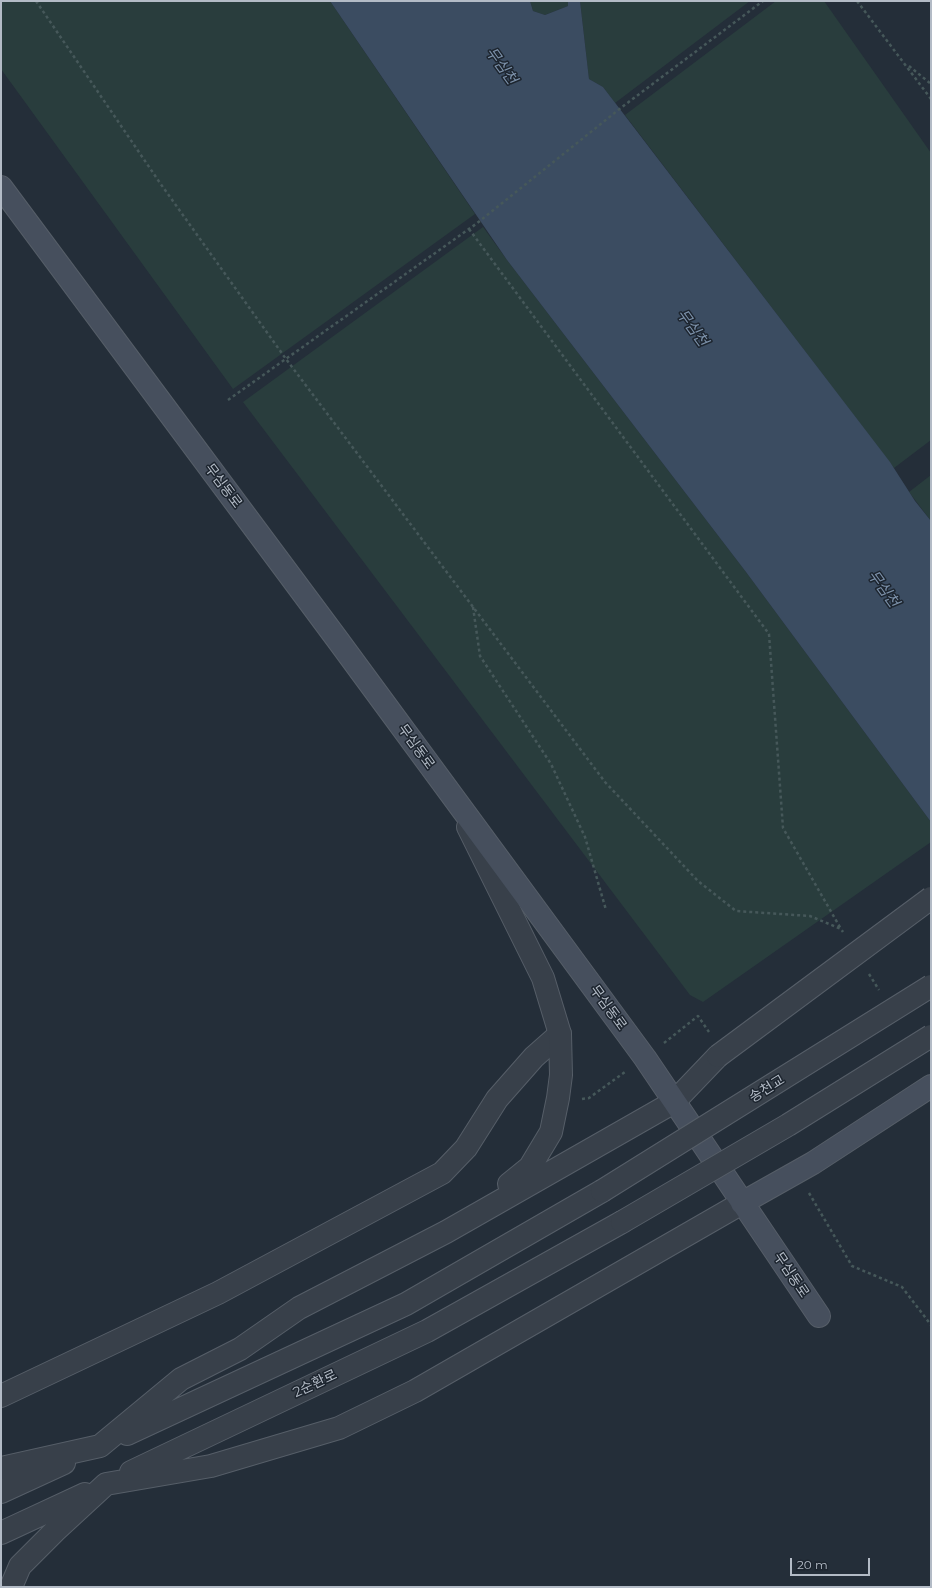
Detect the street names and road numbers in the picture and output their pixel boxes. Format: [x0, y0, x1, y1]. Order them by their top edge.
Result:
street label: 무심동로 [201, 460, 245, 512]
street label: 무심동로 [394, 721, 438, 773]
street label: 무심동로 [586, 982, 630, 1034]
street label: 송천교 [746, 1072, 788, 1106]
street label: 무심동로 [770, 1249, 812, 1301]
street label: 2순환로 [290, 1367, 340, 1401]

